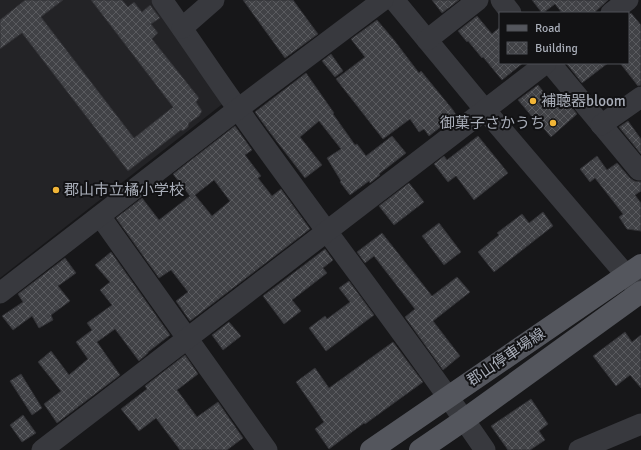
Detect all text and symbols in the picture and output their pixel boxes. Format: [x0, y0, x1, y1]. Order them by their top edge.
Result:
legend [499, 12, 629, 64]
text: Road [535, 21, 561, 36]
text: Building [535, 41, 578, 56]
place label: 補聴器bloom [541, 92, 626, 110]
marker: 補聴器bloom [528, 96, 538, 106]
place label: 御菓子さかうち [440, 114, 545, 132]
marker: 御菓子さかうち [548, 118, 558, 128]
place label: 郡山市立橘小学校 [64, 181, 184, 199]
marker: 郡山市立橘小学校 [51, 185, 61, 195]
street label: 郡山停車場線 [464, 324, 548, 390]

